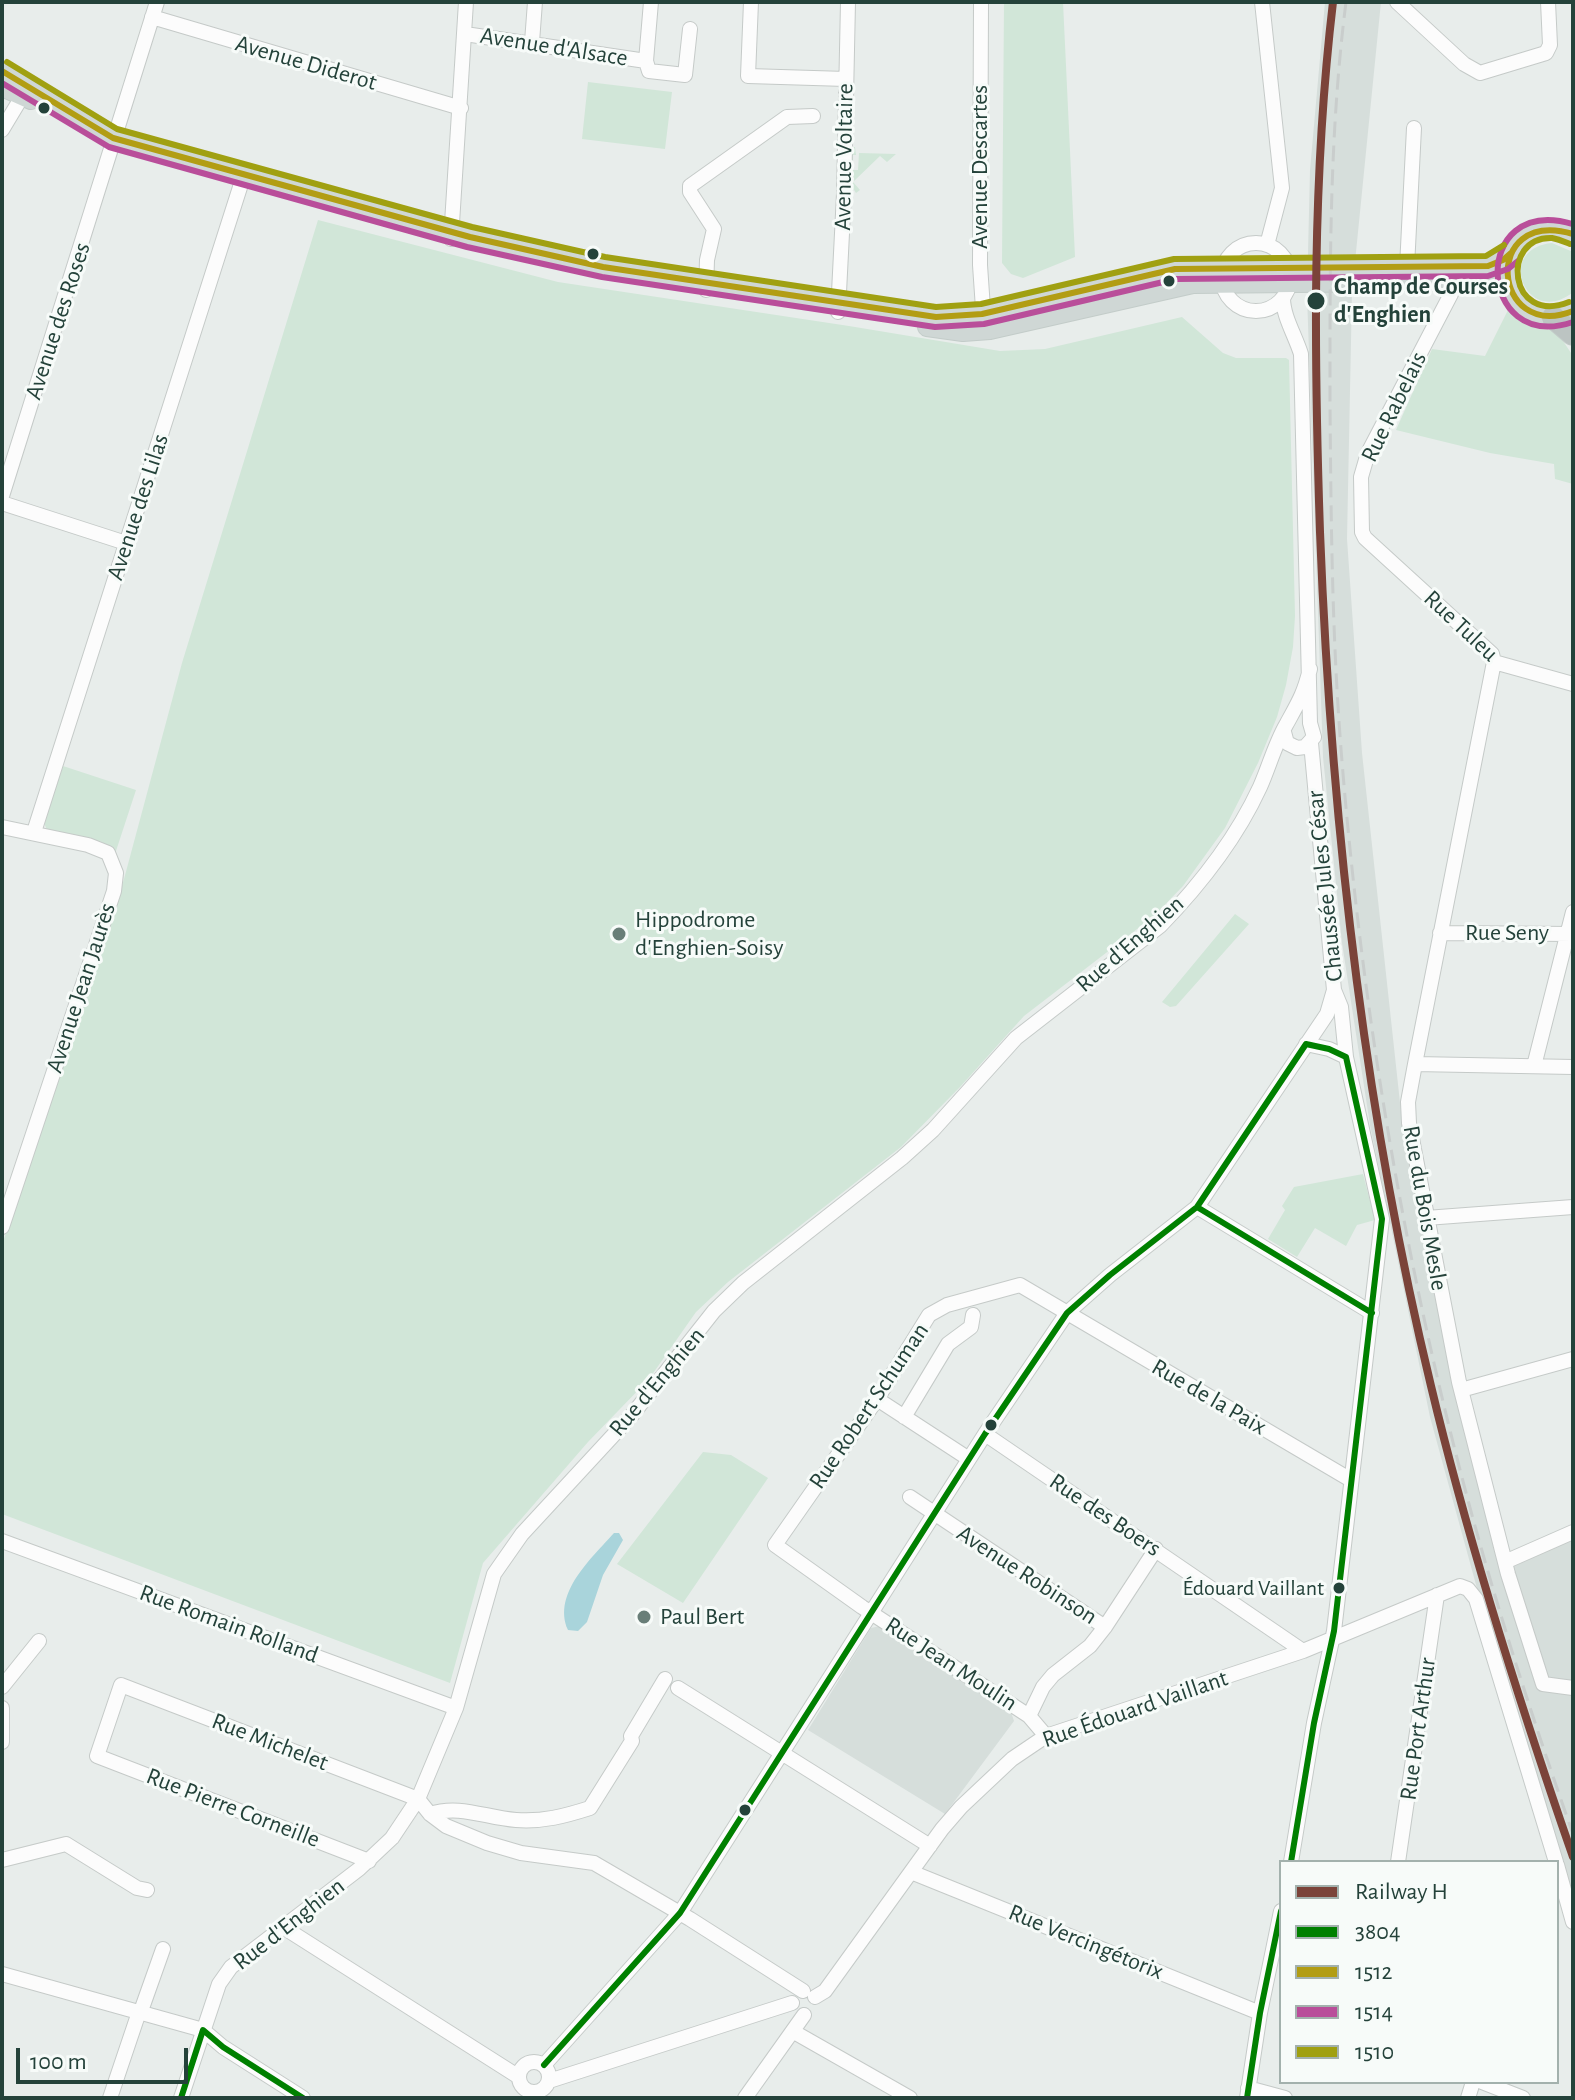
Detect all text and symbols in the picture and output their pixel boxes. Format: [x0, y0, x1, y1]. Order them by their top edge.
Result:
street label: Avenue d'Alsace [478, 21, 630, 73]
street label: Avenue Diderot [232, 29, 380, 97]
street label: Avenue Voltaire [828, 83, 860, 231]
street label: Avenue Descartes [966, 85, 994, 249]
unlabelled marker [36, 100, 52, 116]
street label: Avenue des Roses [19, 239, 97, 403]
unlabelled marker [585, 246, 601, 262]
unlabelled marker [1161, 273, 1177, 289]
place label: Champ de Courses d'Enghien [1334, 273, 1508, 329]
marker: Champ de Courses d'Enghien [1305, 290, 1327, 312]
street label: Rue Rabelais [1355, 347, 1433, 467]
street label: Avenue des Lilas [101, 430, 175, 584]
street label: Rue Tuleu [1418, 584, 1504, 668]
street label: Chaussée Jules César [1301, 789, 1349, 983]
street label: Rue d'Enghien [1070, 889, 1190, 999]
street label: Avenue Jean Jaurès [40, 899, 122, 1077]
place label: Hippodrome d'Enghien-Soisy [635, 906, 783, 962]
street label: Rue Seny [1465, 919, 1549, 947]
marker: Hippodrome d'Enghien-Soisy [610, 925, 628, 943]
street label: Rue du Bois Mesle [1396, 1123, 1454, 1293]
street label: Rue Robert Schuman [803, 1317, 935, 1495]
street label: Rue d'Enghien [603, 1322, 711, 1442]
street label: Rue de la Paix [1147, 1353, 1271, 1441]
unlabelled marker [983, 1417, 999, 1433]
street label: Rue des Boers [1044, 1467, 1166, 1563]
street label: Avenue Robinson [951, 1519, 1103, 1631]
place label: Édouard Vaillant [1183, 1575, 1324, 1601]
street label: Rue Romain Rolland [136, 1578, 322, 1670]
marker: Édouard Vaillant [1331, 1580, 1347, 1596]
place label: Paul Bert [660, 1603, 744, 1631]
marker: Paul Bert [635, 1608, 653, 1626]
street label: Rue Jean Moulin [879, 1611, 1023, 1717]
street label: Rue Port Arthur [1394, 1656, 1442, 1802]
street label: Rue Édouard Vaillant [1038, 1664, 1232, 1754]
street label: Rue Michelet [208, 1707, 332, 1777]
street label: Rue Pierre Corneille [142, 1762, 324, 1854]
unlabelled marker [737, 1802, 753, 1818]
legend [1279, 1860, 1559, 2084]
street label: Rue d'Enghien [227, 1872, 351, 1976]
text: Railway H [1355, 1880, 1448, 1904]
street label: Rue Vercingétorix [1004, 1898, 1168, 1986]
text: 3804 [1355, 1920, 1400, 1944]
text: 1512 [1355, 1960, 1392, 1984]
text: 1514 [1355, 2000, 1393, 2024]
scale bar [20, 2032, 192, 2082]
text: 1510 [1355, 2040, 1394, 2064]
text: 100 m [30, 2050, 87, 2074]

